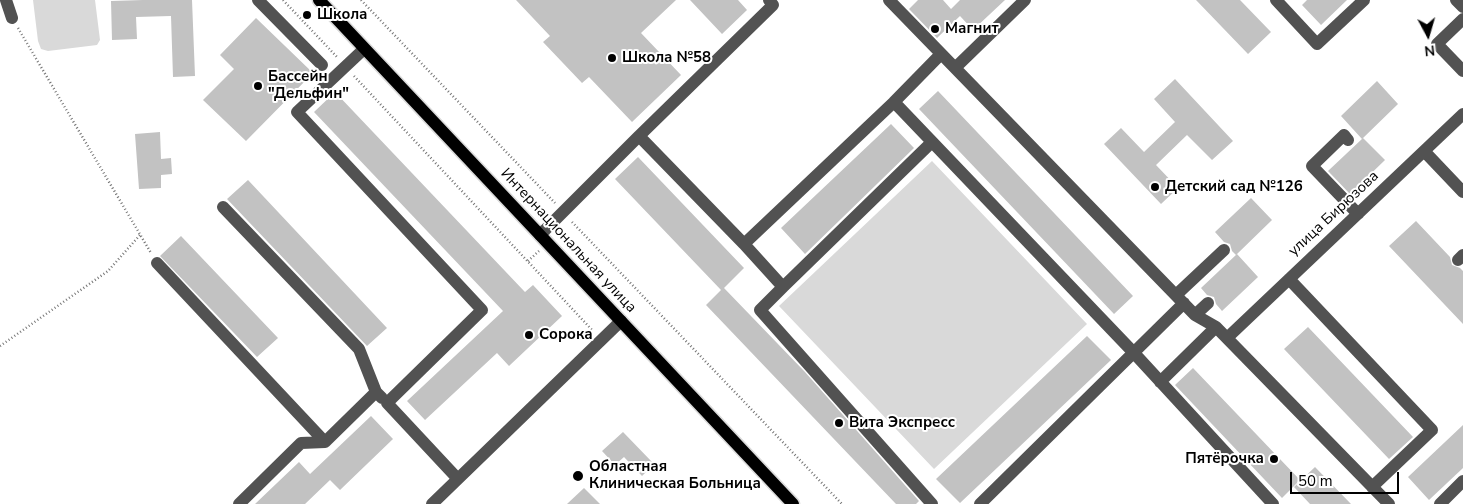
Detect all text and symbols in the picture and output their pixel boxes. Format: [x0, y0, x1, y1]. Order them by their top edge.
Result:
place label: Школа [317, 6, 368, 24]
marker: Школа [301, 9, 313, 21]
north arrow [1403, 10, 1453, 60]
place label: Магнит [945, 20, 999, 38]
marker: Магнит [929, 23, 941, 35]
text: N [1423, 40, 1436, 60]
place label: Школа №58 [622, 49, 711, 67]
marker: Школа №58 [606, 52, 618, 64]
place label: Бассейн "Дельфин" [268, 68, 349, 103]
marker: Бассейн "Дельфин" [252, 80, 264, 92]
street label: Интернациональная улица [496, 165, 640, 317]
street label: улица Бирюзова [1285, 168, 1383, 260]
place label: Детский сад №126 [1165, 178, 1303, 196]
marker: Детский сад №126 [1149, 181, 1161, 193]
place label: Сорока [539, 326, 593, 344]
marker: Сорока [523, 329, 535, 341]
place label: Вита Экспресс [849, 414, 955, 432]
marker: Вита Экспресс [833, 417, 845, 429]
place label: Пятёрочка [1185, 450, 1264, 468]
marker: Пятёрочка [1268, 453, 1280, 465]
place label: Областная Клиническая Больница [589, 458, 761, 493]
scale bar [1293, 462, 1402, 494]
marker: Областная Клиническая Больница [571, 469, 585, 483]
text: 50 m [1298, 471, 1333, 491]

